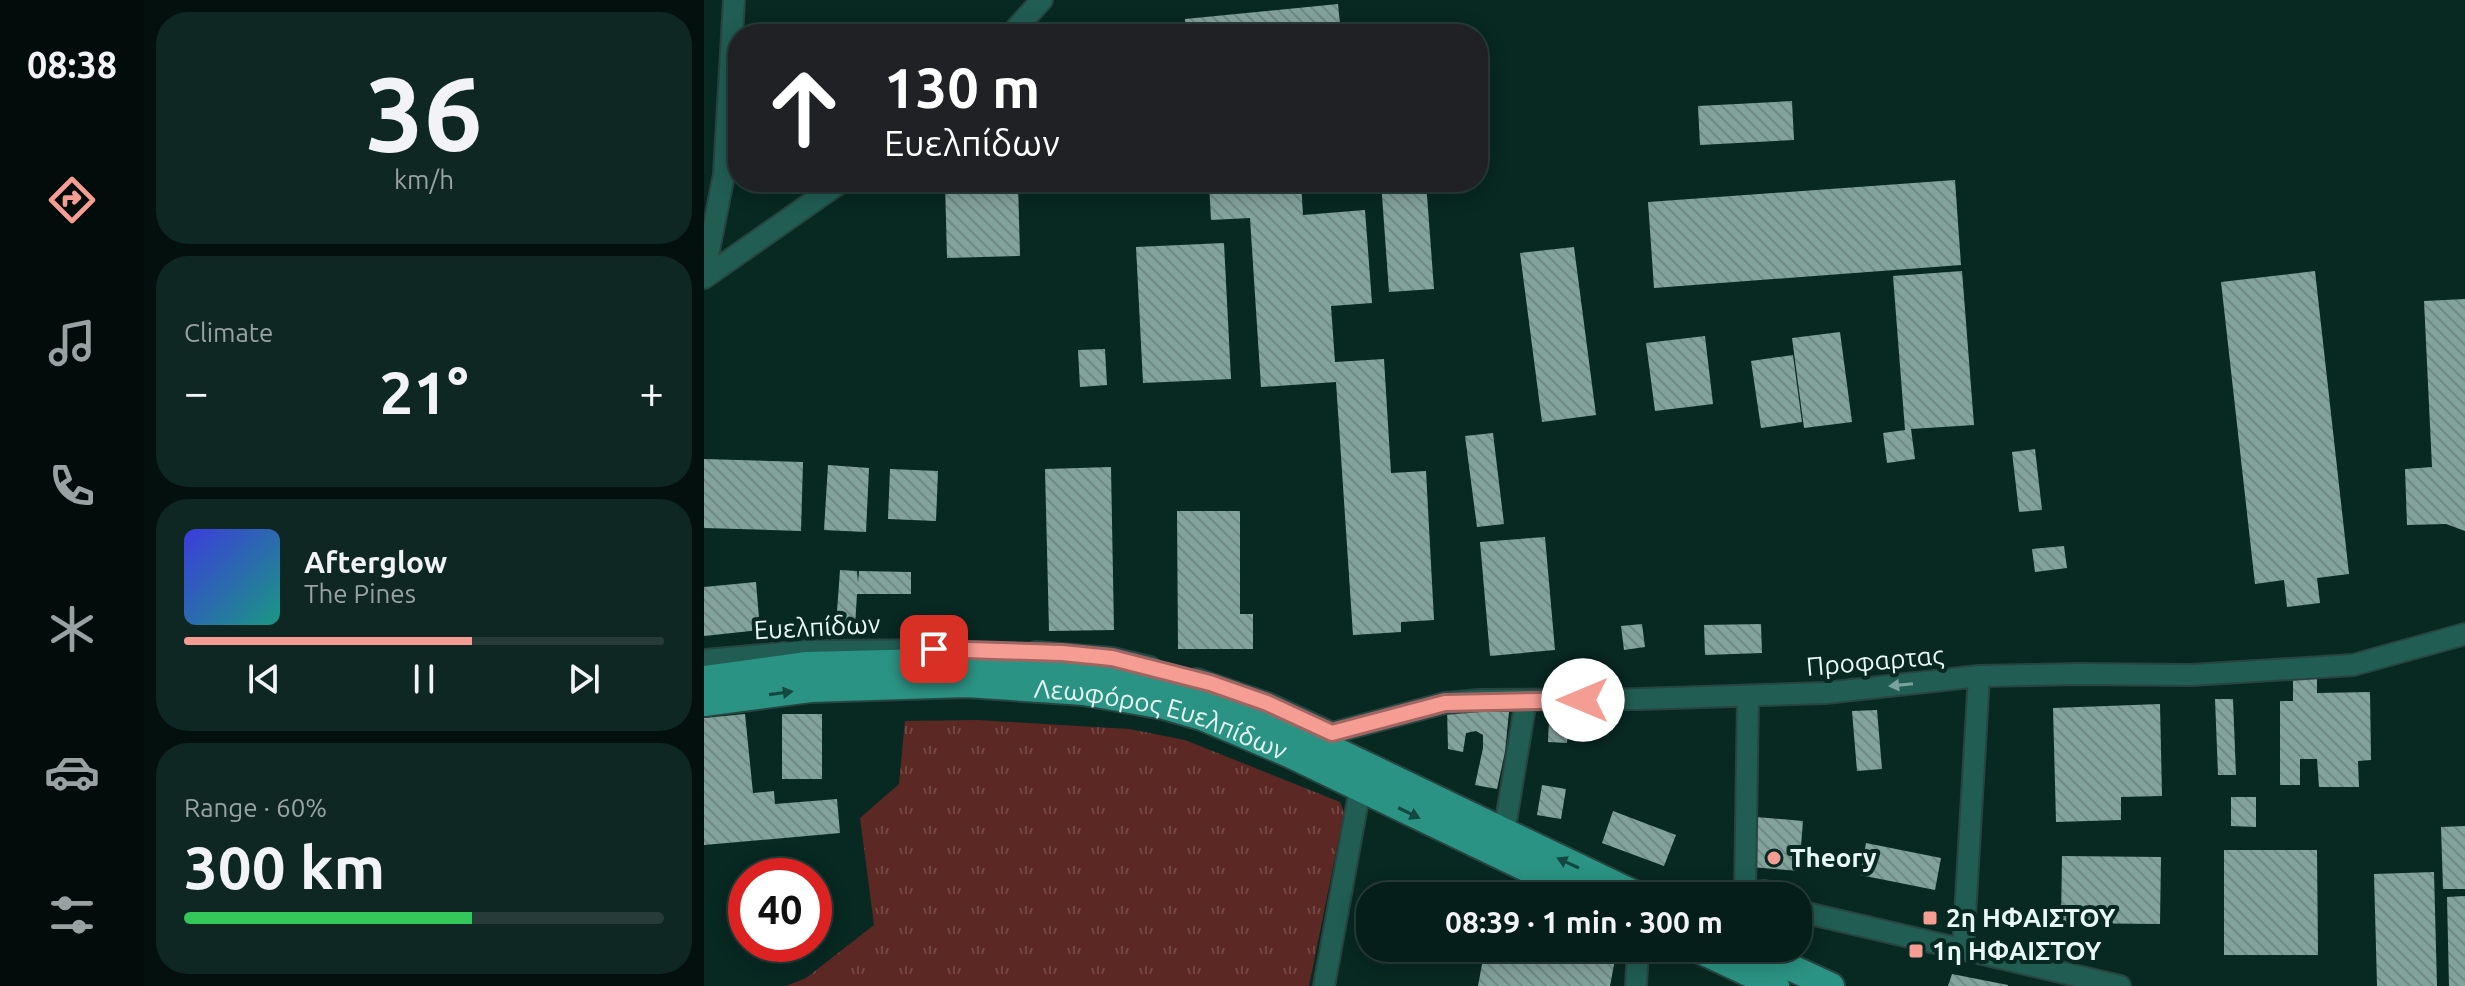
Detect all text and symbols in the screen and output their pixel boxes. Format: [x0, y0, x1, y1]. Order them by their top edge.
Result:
text: 08:38 [27, 44, 117, 85]
text: 36 [365, 54, 483, 171]
icon: ahead [752, 56, 856, 160]
text: 130 m [884, 56, 1040, 119]
text: Ευελπίδων [884, 122, 1060, 163]
text: km/h [394, 165, 454, 194]
icon: directions [44, 172, 100, 228]
icon: music [44, 315, 100, 371]
text: Climate [184, 318, 273, 347]
text: 21° [380, 358, 468, 425]
text: − [184, 367, 209, 416]
text: + [639, 367, 664, 416]
icon: phone [44, 458, 100, 514]
text: Afterglow [304, 545, 447, 579]
text: The Pines [304, 579, 416, 608]
icon: climate [44, 601, 100, 657]
street label: Ευελπίδων [753, 609, 882, 644]
pin [900, 615, 968, 683]
icon: arrive [912, 627, 956, 671]
street label: Προφαρτας [1805, 640, 1945, 682]
icon: previous [242, 657, 286, 701]
icon: pause [402, 657, 446, 701]
icon: next [562, 657, 606, 701]
position arrow [1541, 658, 1625, 742]
street label: Λεωφόρος Ευελπίδων [1033, 674, 1292, 766]
one-way arrow [1888, 678, 1913, 691]
one-way arrow [769, 686, 794, 699]
icon: car [44, 744, 100, 800]
text: Range · 60% [184, 793, 327, 822]
one-way arrow [1397, 806, 1420, 820]
text: 300 km [184, 833, 385, 900]
place label: Theory [1790, 843, 1877, 872]
marker: Theory [1765, 849, 1783, 867]
one-way arrow [1557, 856, 1580, 870]
speed limit sign: 40 [728, 858, 832, 962]
icon: filters [44, 887, 100, 943]
place label: 2η ΗΦΑΙΣΤΟΥ [1946, 903, 2116, 932]
text: 08:39 · 1 min · 300 m [1445, 905, 1723, 939]
marker: 2η ΗΦΑΙΣΤΟΥ [1921, 909, 1939, 927]
place label: 1η ΗΦΑΙΣΤΟΥ [1932, 936, 2102, 965]
marker: 1η ΗΦΑΙΣΤΟΥ [1907, 942, 1925, 960]

